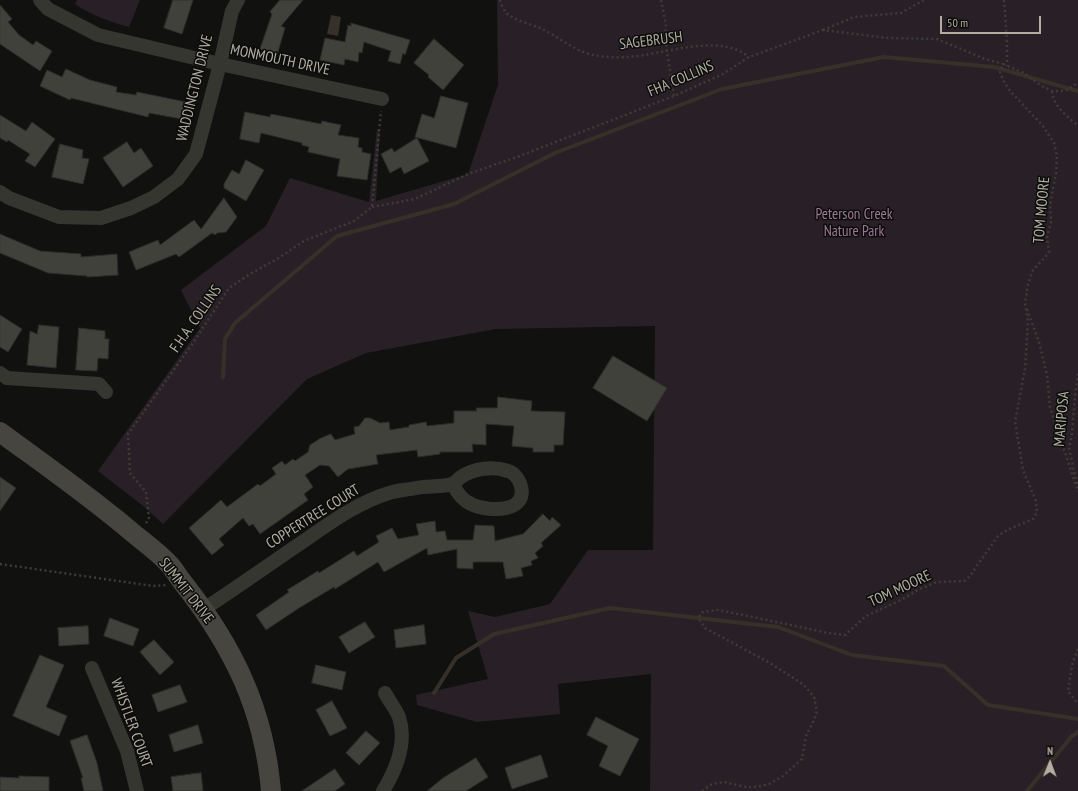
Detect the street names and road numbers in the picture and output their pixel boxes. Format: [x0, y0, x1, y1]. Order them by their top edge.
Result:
street label: SAGEBRUSH [618, 28, 684, 54]
street label: WADDINGTON DRIVE [173, 33, 217, 143]
street label: MONMOUTH DRIVE [229, 41, 331, 79]
street label: FHA COLLINS [645, 57, 717, 101]
street label: TOM MOORE [1030, 176, 1054, 244]
street label: F.H.A. COLLINS [166, 282, 226, 356]
street label: MARIPOSA [1051, 390, 1073, 448]
street label: COPPERTREE COURT [263, 481, 363, 553]
street label: SUMMIT DRIVE [155, 554, 217, 628]
street label: TOM MOORE [866, 567, 934, 611]
street label: WHISTLER COURT [107, 676, 155, 770]

